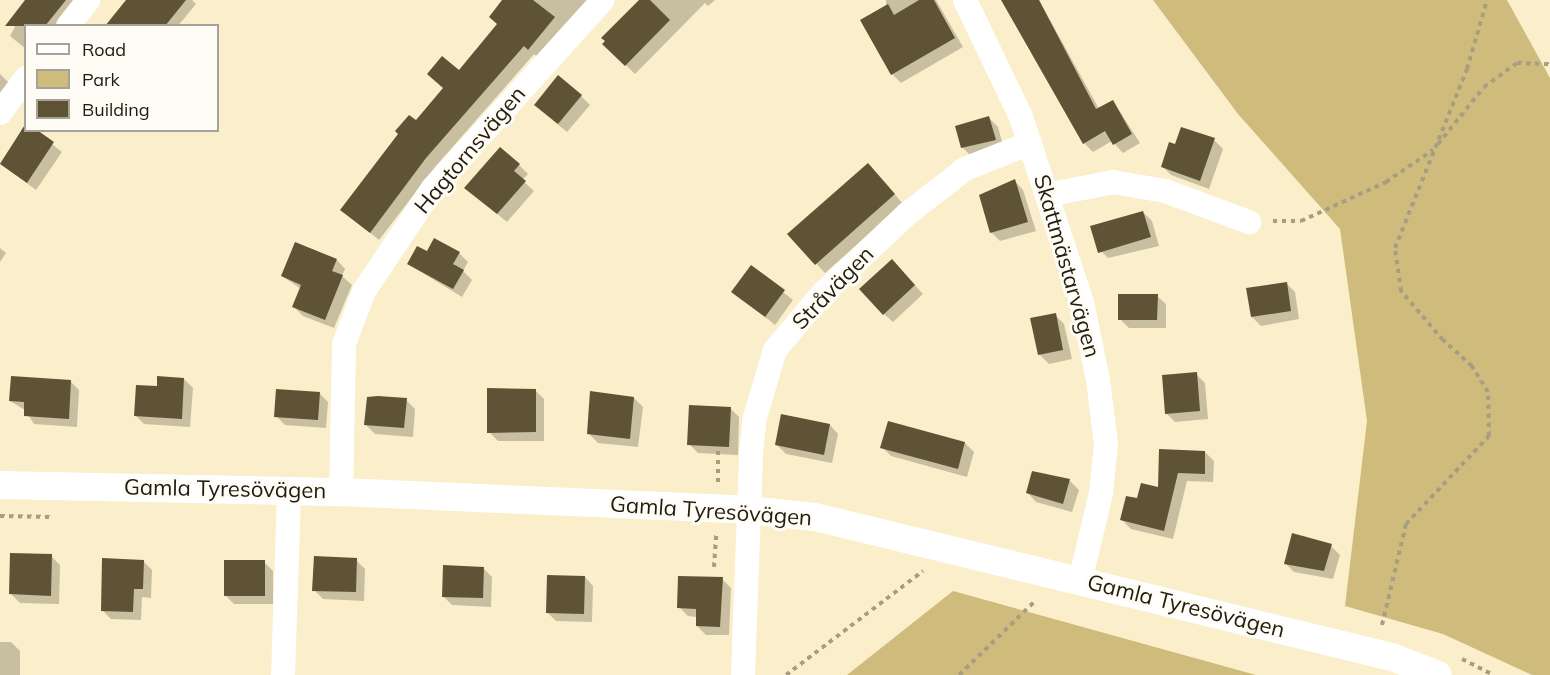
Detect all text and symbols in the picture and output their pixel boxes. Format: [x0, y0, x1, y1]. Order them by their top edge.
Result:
legend [24, 24, 219, 132]
text: Road [82, 38, 126, 61]
text: Park [82, 68, 120, 91]
street label: Hagtornsvägen [409, 81, 531, 219]
text: Building [82, 98, 150, 121]
street label: Skattmästarvägen [1028, 171, 1106, 361]
street label: Stråvägen [787, 241, 879, 335]
street label: Gamla Tyresövägen [124, 474, 326, 504]
street label: Gamla Tyresövägen [609, 491, 813, 531]
street label: Gamla Tyresövägen [1085, 569, 1287, 643]

